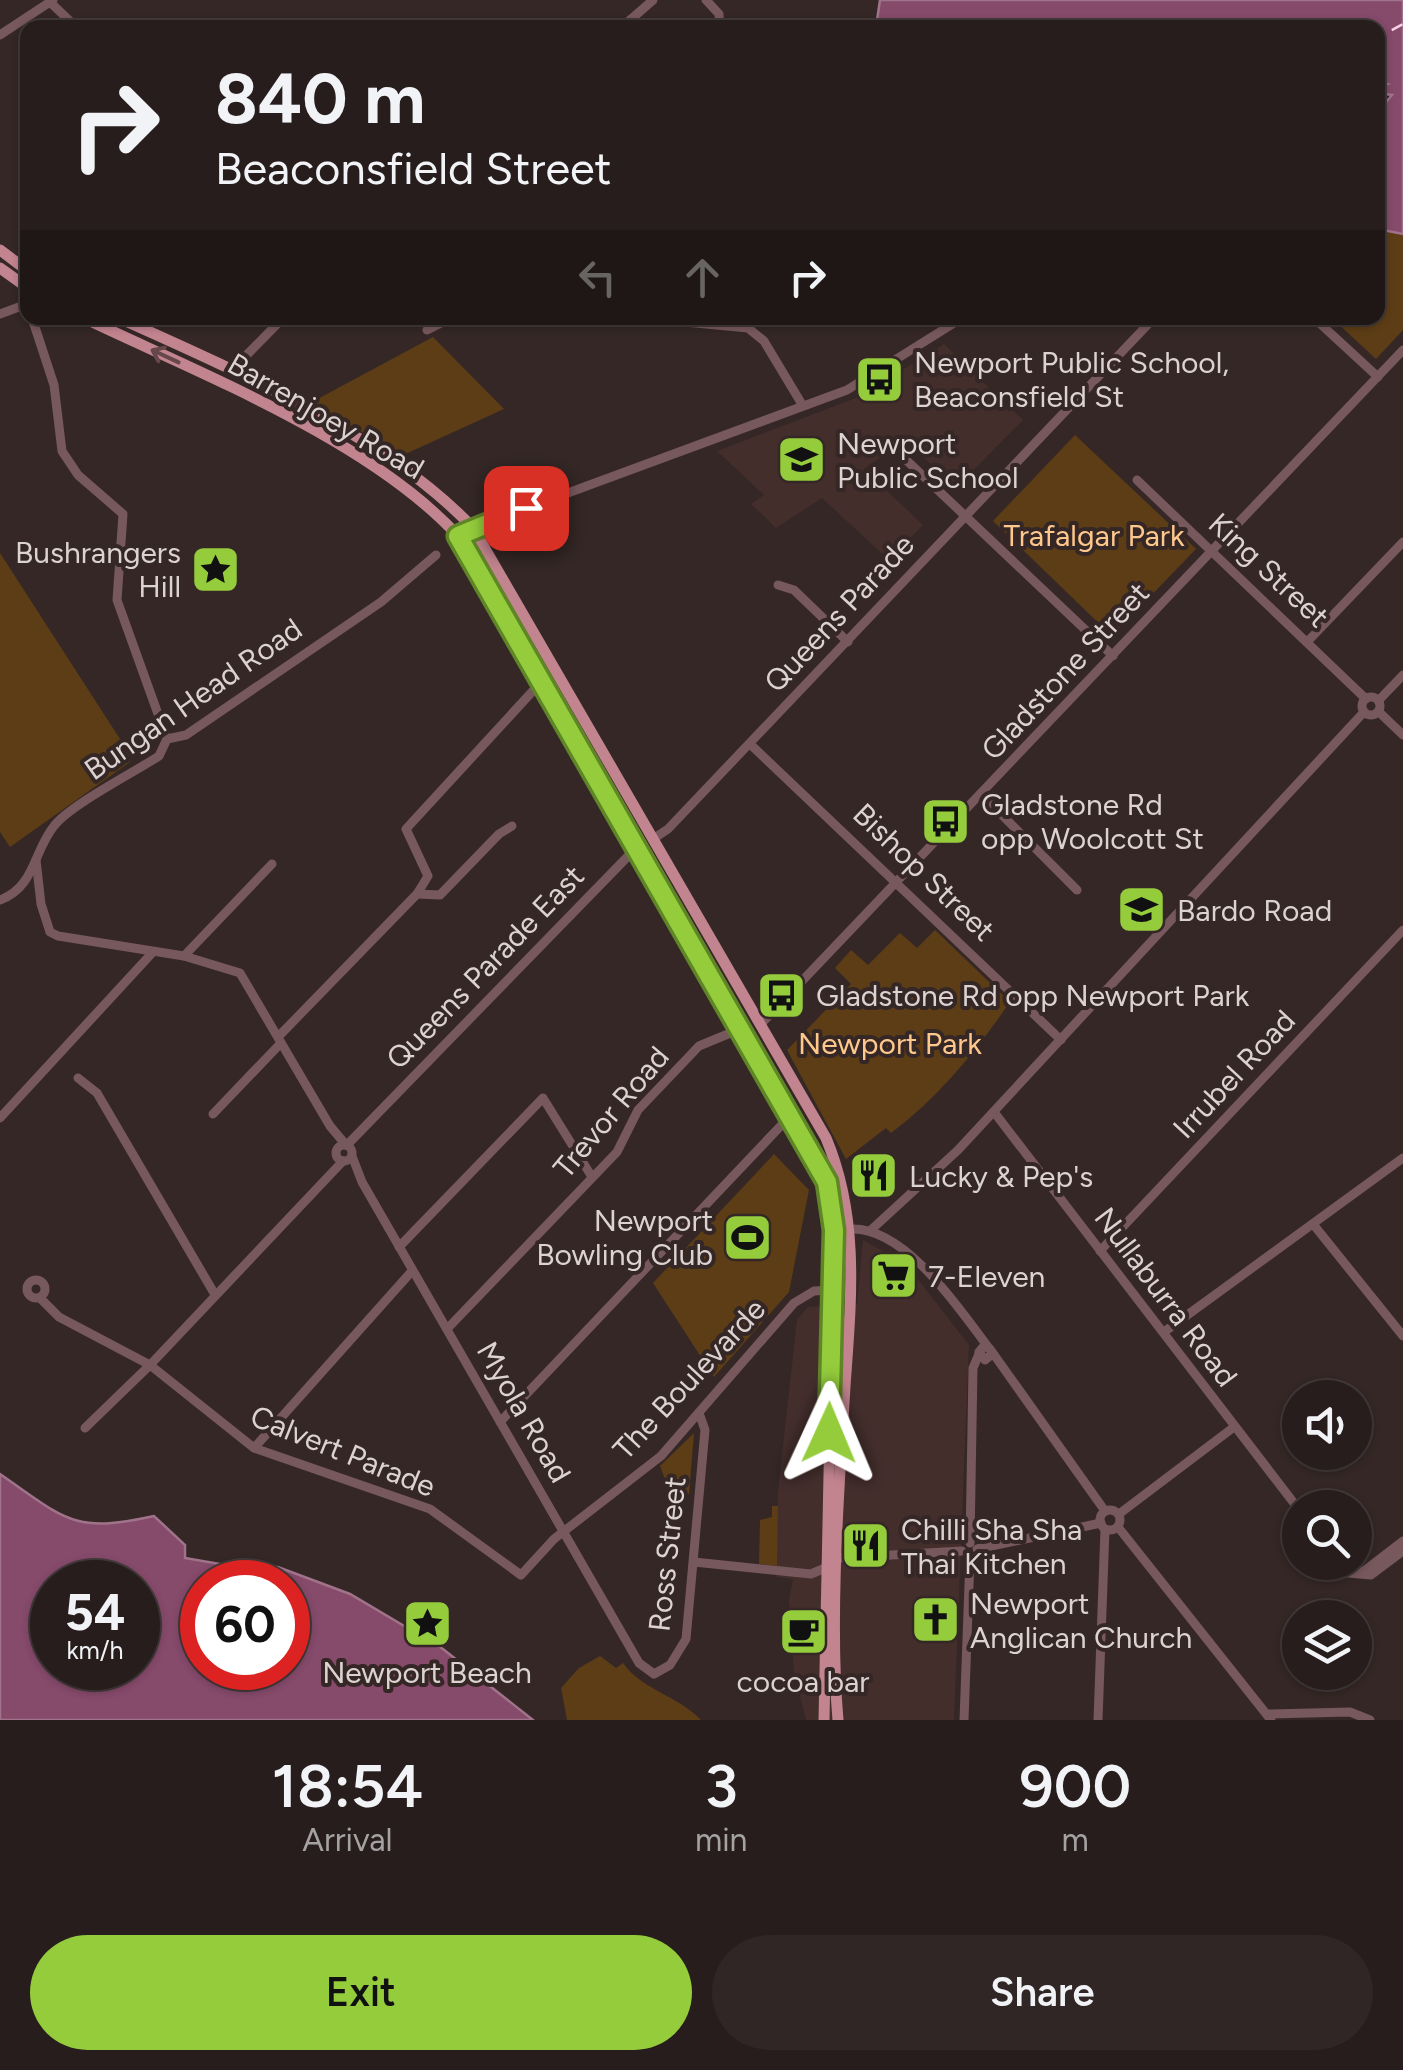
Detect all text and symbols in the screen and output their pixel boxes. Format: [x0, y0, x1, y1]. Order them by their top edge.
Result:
text: 840 m [215, 56, 425, 141]
icon: right [50, 60, 180, 190]
text: Beaconsfield Street [215, 141, 612, 195]
icon: left [570, 250, 625, 305]
icon: ahead [675, 250, 730, 305]
icon: right [780, 250, 835, 305]
place label: Newport Public School, Beaconsfield St [914, 344, 1229, 415]
one-way arrow [151, 345, 181, 364]
street label: Barrenjoey Road [221, 345, 431, 487]
bus stop icon: Newport Public School, Beaconsfield St [853, 353, 905, 405]
place label: Newport Public School [837, 425, 1019, 496]
school or university icon: Newport Public School [776, 434, 828, 486]
pin [484, 466, 569, 551]
icon: arrive [499, 481, 554, 536]
street label: King Street [1201, 505, 1337, 635]
park label: Trafalgar Park [1004, 517, 1185, 554]
street label: Queens Parade [756, 526, 922, 700]
place label: Bushrangers Hill [15, 534, 181, 605]
place icon: Bushrangers Hill [190, 543, 242, 595]
street label: Gladstone Street [973, 574, 1157, 768]
street label: Bungan Head Road [77, 610, 309, 788]
place label: Gladstone Rd opp Woolcott St [981, 786, 1204, 857]
street label: Bishop Street [845, 795, 1003, 949]
bus stop icon: Gladstone Rd opp Woolcott St [920, 795, 972, 847]
street label: Queens Parade East [378, 858, 592, 1076]
school or university icon: Bardo Road [1116, 884, 1168, 936]
place label: Bardo Road [1177, 892, 1332, 929]
bus stop icon: Gladstone Rd opp Newport Park [755, 969, 807, 1021]
place label: Gladstone Rd opp Newport Park [816, 977, 1250, 1014]
street label: Irrubel Road [1165, 1002, 1303, 1146]
park label: Newport Park [798, 1025, 982, 1062]
street label: Trevor Road [545, 1039, 677, 1185]
restaurant icon: Lucky & Pep's [848, 1150, 900, 1202]
place label: Lucky & Pep's [909, 1158, 1093, 1195]
street label: Nullaburra Road [1087, 1200, 1245, 1394]
place label: Newport Bowling Club [536, 1202, 713, 1273]
sports icon: Newport Bowling Club [722, 1211, 774, 1263]
supermarket icon: 7-Eleven [867, 1250, 919, 1302]
place label: 7-Eleven [928, 1258, 1045, 1295]
street label: The Boulevarde [605, 1291, 773, 1467]
street label: Myola Road [469, 1335, 579, 1489]
map controls [1282, 1380, 1372, 1690]
button: sound [1282, 1380, 1372, 1470]
position arrow [777, 1381, 881, 1485]
street label: Calvert Parade [245, 1397, 441, 1505]
street label: Ross Street [640, 1475, 694, 1633]
button: search [1282, 1490, 1372, 1580]
place label: Chilli Sha Sha Thai Kitchen [901, 1511, 1082, 1582]
restaurant icon: Chilli Sha Sha Thai Kitchen [840, 1520, 892, 1572]
speed limit sign: 60 [180, 1560, 310, 1690]
text: 54 [65, 1582, 125, 1643]
place label: Newport Anglican Church [970, 1585, 1192, 1656]
church icon: Newport Anglican Church [909, 1594, 961, 1646]
place icon: Newport Beach [401, 1597, 453, 1649]
button: layers [1282, 1600, 1372, 1690]
cafe icon: cocoa bar [777, 1606, 829, 1658]
text: km/h [66, 1635, 124, 1665]
place label: Newport Beach [322, 1654, 532, 1691]
place label: cocoa bar [737, 1663, 870, 1700]
text: 18:54 [272, 1750, 423, 1822]
text: 3 [705, 1750, 738, 1822]
text: 900 [1019, 1750, 1131, 1822]
text: Arrival [302, 1821, 393, 1859]
text: min [695, 1821, 747, 1859]
text: m [1062, 1821, 1089, 1859]
button: Exit [30, 1935, 692, 2050]
button: Share [712, 1935, 1373, 2050]

